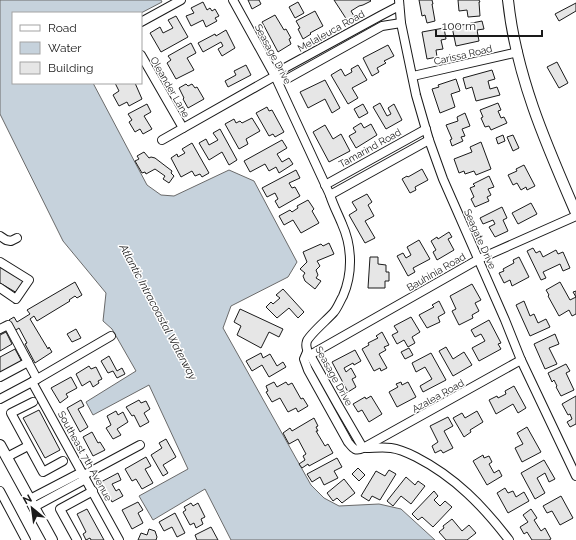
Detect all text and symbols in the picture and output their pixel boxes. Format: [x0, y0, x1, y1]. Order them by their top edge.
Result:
street label: Melaleuca Road [296, 8, 366, 54]
legend [12, 12, 142, 84]
scale bar [436, 12, 542, 38]
text: 100 m [442, 19, 476, 33]
text: Road [48, 21, 77, 35]
street label: Seasage Drive [253, 22, 293, 86]
text: Water [48, 41, 82, 55]
street label: Carissa Road [433, 43, 493, 67]
street label: Oleander Lane [148, 55, 192, 119]
text: Building [48, 61, 94, 75]
street label: Tamarind Road [337, 126, 403, 170]
street label: Seagate Drive [462, 207, 498, 271]
water label: Atlantic Intracoastal Waterway [116, 241, 200, 383]
street label: Bauhinia Road [405, 251, 467, 293]
street label: Seasage Drive [313, 344, 355, 408]
street label: Azalea Road [410, 377, 466, 415]
street label: Southeast 7th Avenue [56, 409, 114, 503]
north arrow [12, 488, 52, 528]
text: N [21, 492, 34, 507]

